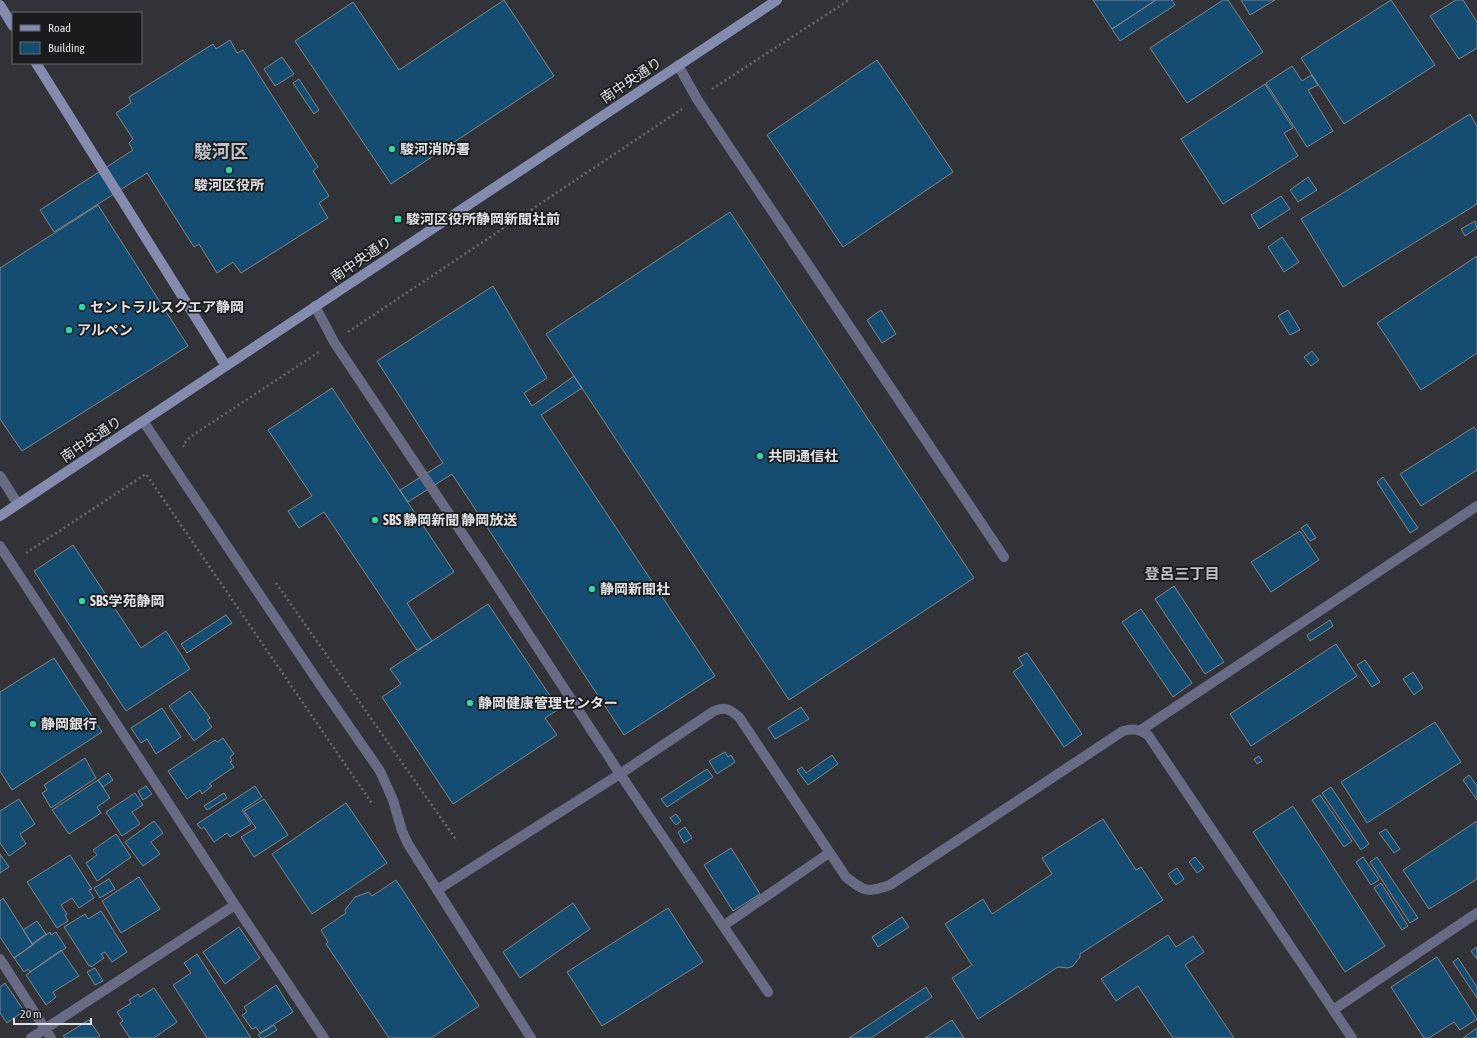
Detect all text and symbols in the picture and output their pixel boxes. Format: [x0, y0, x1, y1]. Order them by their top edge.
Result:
legend [12, 12, 142, 64]
text: Road [48, 21, 71, 35]
text: Building [48, 41, 86, 55]
street label: 南中央通り [598, 54, 664, 106]
district label: 駿河区 [194, 141, 248, 162]
place label: 駿河消防署 [400, 141, 470, 157]
marker: 駿河消防署 [387, 144, 397, 154]
marker: 駿河区役所 [224, 165, 234, 175]
place label: 駿河区役所 [194, 177, 264, 193]
place label: 駿河区役所静岡新聞社前 [406, 211, 560, 227]
marker: 駿河区役所静岡新聞社前 [393, 214, 403, 224]
street label: 南中央通り [328, 233, 394, 285]
place label: セントラルスクエア静岡 [90, 299, 244, 315]
marker: セントラルスクエア静岡 [77, 302, 87, 312]
place label: アルペン [77, 322, 133, 338]
marker: アルペン [64, 325, 74, 335]
street label: 南中央通り [58, 413, 124, 465]
place label: 共同通信社 [768, 448, 838, 464]
marker: 共同通信社 [755, 451, 765, 461]
place label: SBS 静岡新聞 静岡放送 [383, 512, 517, 528]
marker: SBS 静岡新聞 静岡放送 [370, 515, 380, 525]
district label: 登呂三丁目 [1144, 565, 1220, 582]
place label: 静岡新聞社 [600, 581, 670, 597]
marker: 静岡新聞社 [587, 584, 597, 594]
place label: SBS学苑静岡 [90, 593, 164, 609]
marker: SBS学苑静岡 [77, 596, 87, 606]
place label: 静岡健康管理センター [478, 695, 618, 711]
marker: 静岡健康管理センター [465, 698, 475, 708]
place label: 静岡銀行 [41, 716, 97, 732]
marker: 静岡銀行 [28, 719, 38, 729]
scale bar [14, 1000, 91, 1026]
text: 20 m [20, 1007, 42, 1021]

